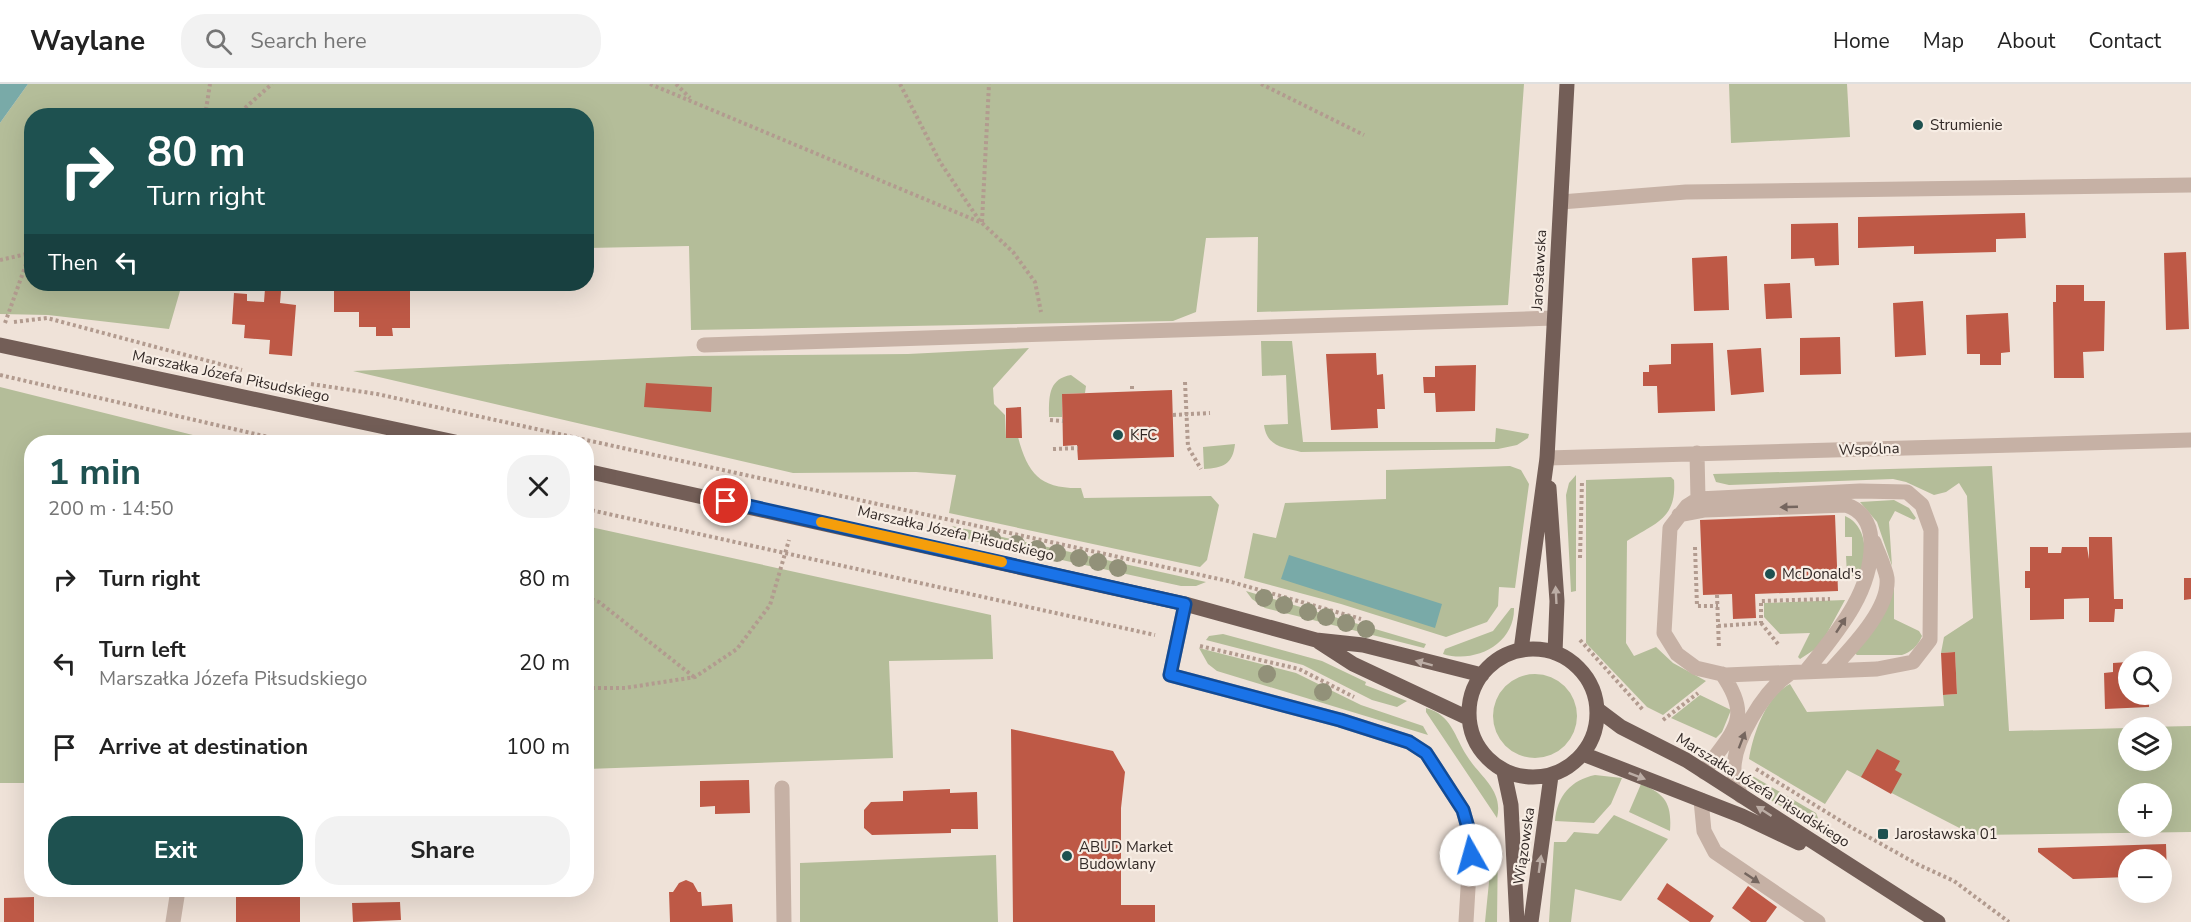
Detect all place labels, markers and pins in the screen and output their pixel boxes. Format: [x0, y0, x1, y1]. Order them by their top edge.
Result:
place label: Strumienie [1930, 115, 2003, 135]
marker: Strumienie [1911, 118, 1925, 132]
place label: KFC [1130, 425, 1157, 445]
marker: KFC [1111, 428, 1125, 442]
pin [700, 475, 751, 526]
place label: McDonald's [1782, 564, 1861, 584]
marker: McDonald's [1763, 567, 1777, 581]
place label: Jarosławska 01 [1894, 824, 1998, 844]
marker: Jarosławska 01 [1876, 827, 1890, 841]
place label: ABUD Market Budowlany [1079, 837, 1173, 874]
marker: ABUD Market Budowlany [1060, 849, 1074, 863]

